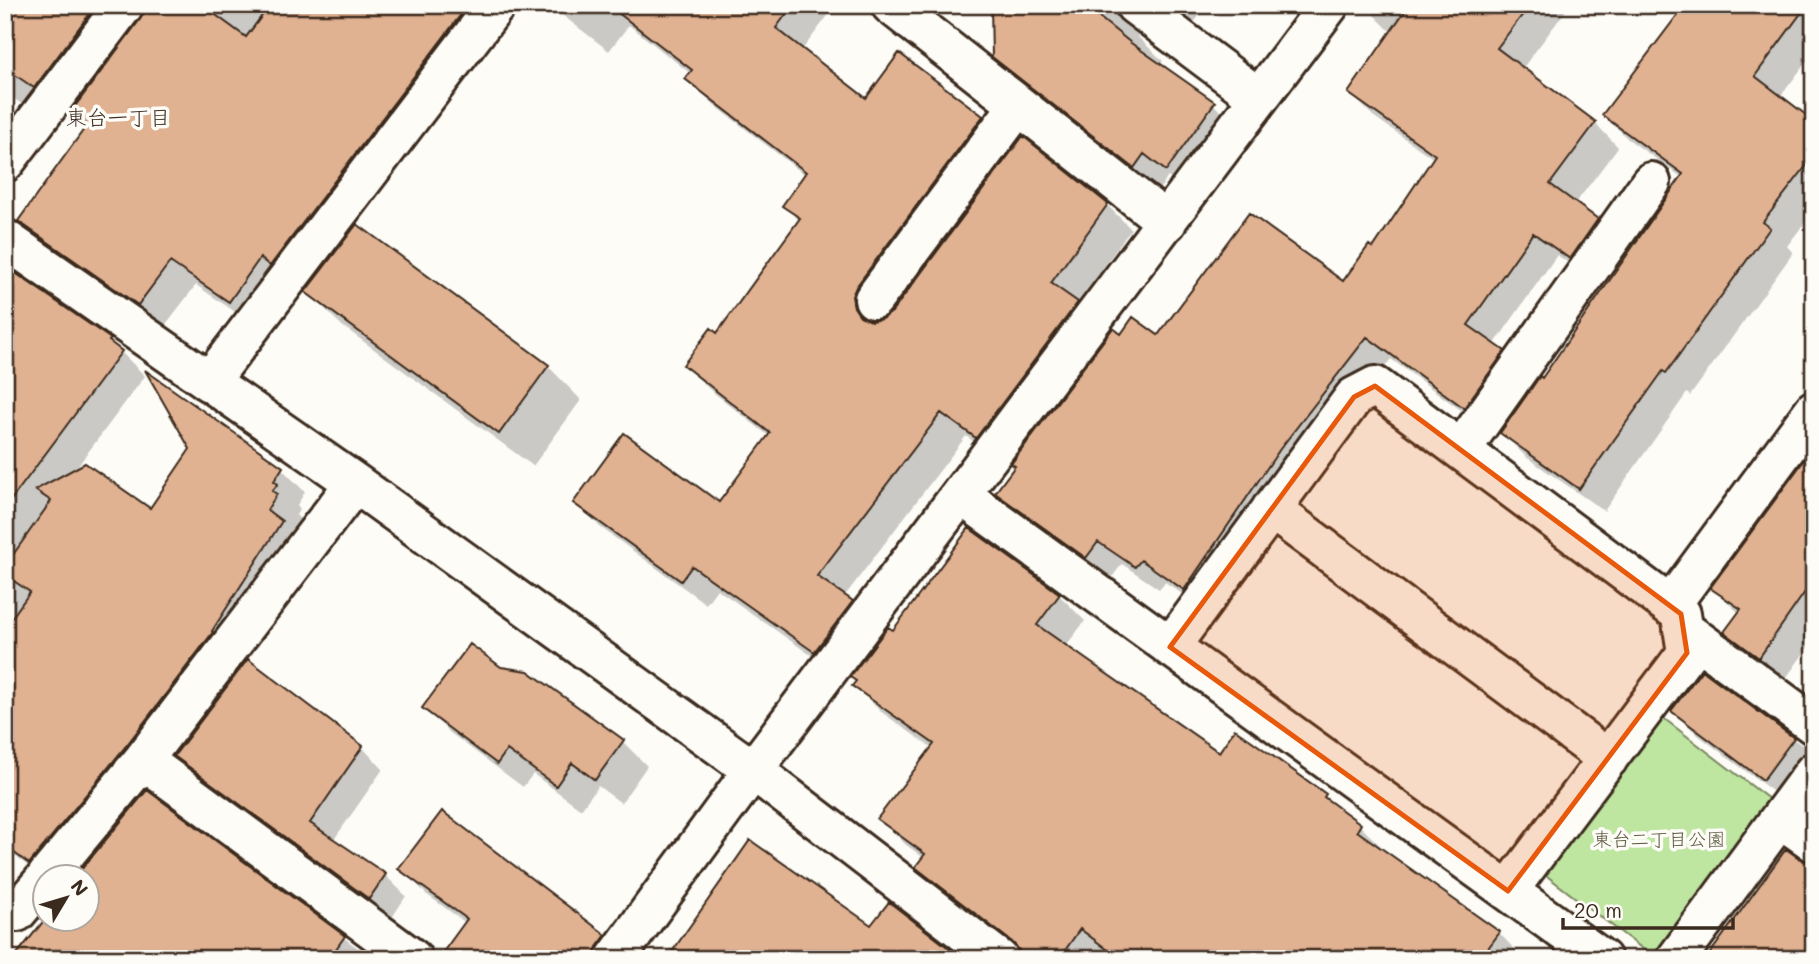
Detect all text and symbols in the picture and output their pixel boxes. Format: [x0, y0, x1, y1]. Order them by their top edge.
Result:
district label: 東台一丁目 [66, 103, 171, 130]
park label: 東台二丁目公園 [1592, 826, 1726, 851]
north arrow [32, 862, 102, 932]
text: N [66, 874, 94, 901]
scale bar [1563, 887, 1733, 931]
text: 20 m [1574, 896, 1622, 923]

